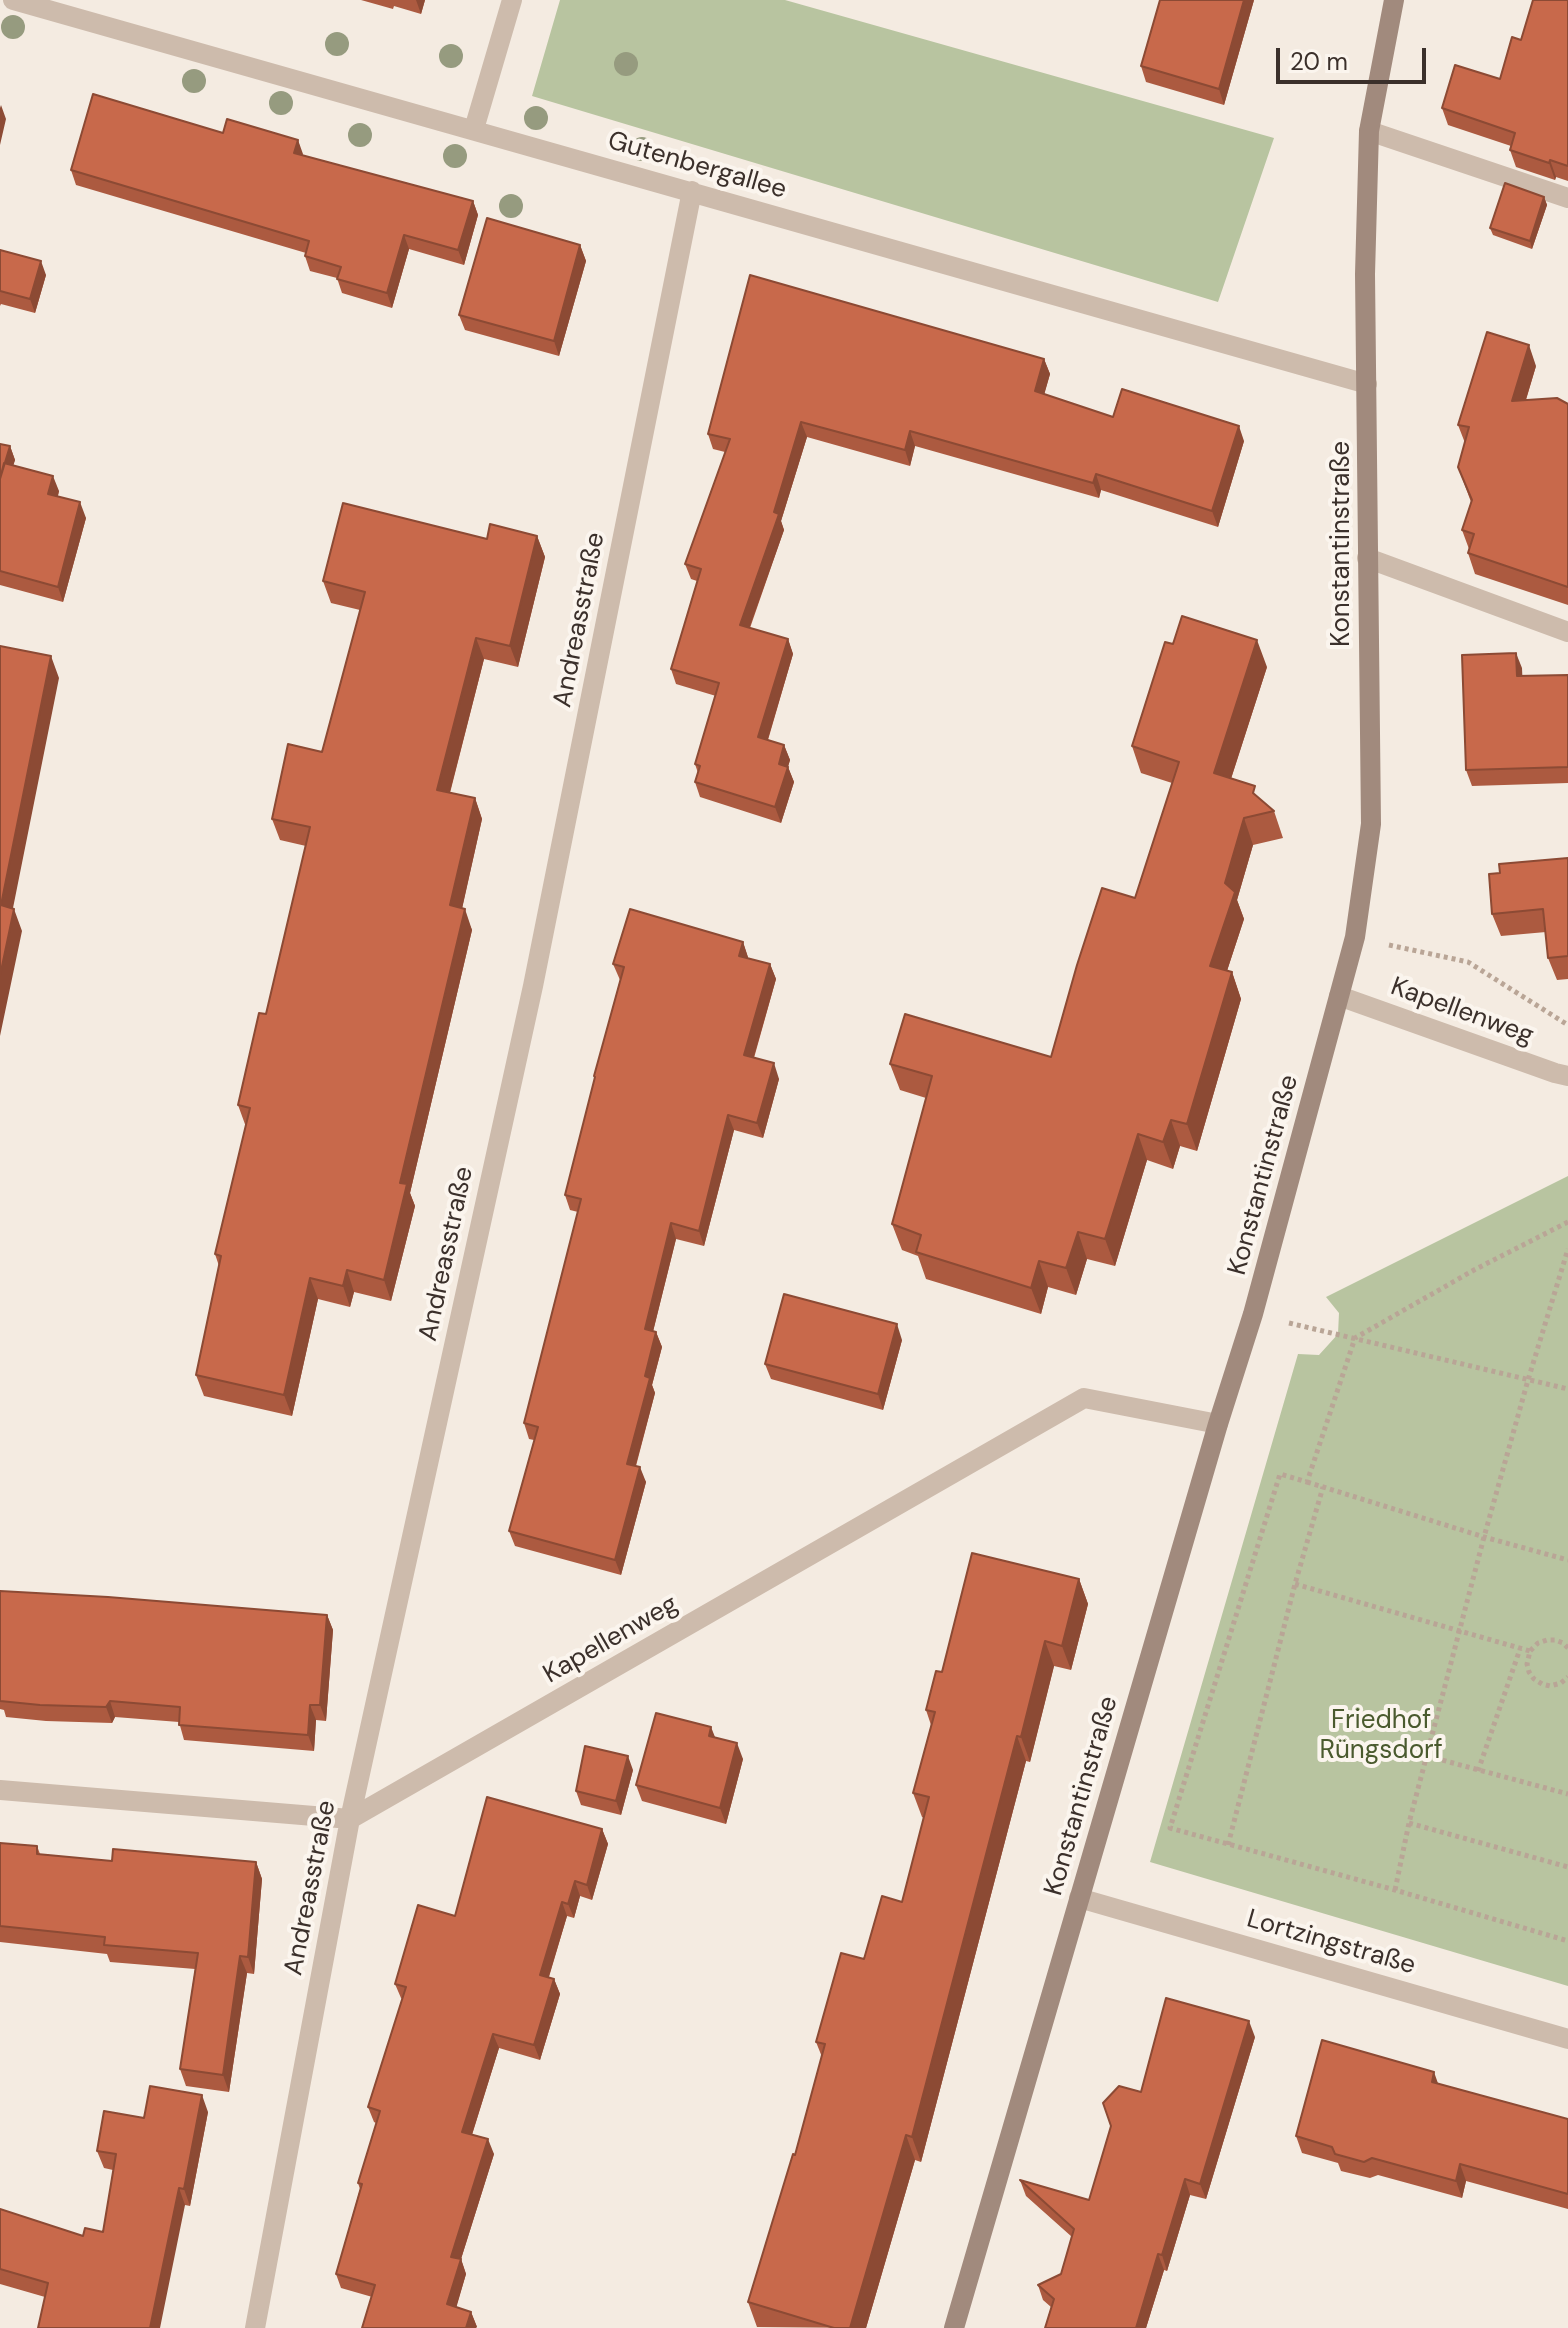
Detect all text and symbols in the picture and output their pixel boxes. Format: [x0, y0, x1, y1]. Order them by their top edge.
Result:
scale bar [1280, 32, 1430, 82]
text: 20 m [1290, 46, 1348, 77]
street label: Gutenbergallee [604, 126, 790, 206]
street label: Konstantinstraße [1326, 441, 1358, 647]
street label: Andreasstraße [548, 530, 612, 710]
street label: Kapellenweg [1386, 972, 1538, 1052]
street label: Konstantinstraße [1222, 1072, 1306, 1278]
street label: Andreasstraße [413, 1164, 481, 1344]
street label: Kapellenweg [538, 1589, 684, 1691]
street label: Konstantinstraße [1039, 1693, 1125, 1899]
park label: Friedhof Rüngsdorf [1319, 1705, 1443, 1766]
street label: Andreasstraße [279, 1798, 343, 1978]
street label: Lortzingstraße [1243, 1904, 1419, 1982]

